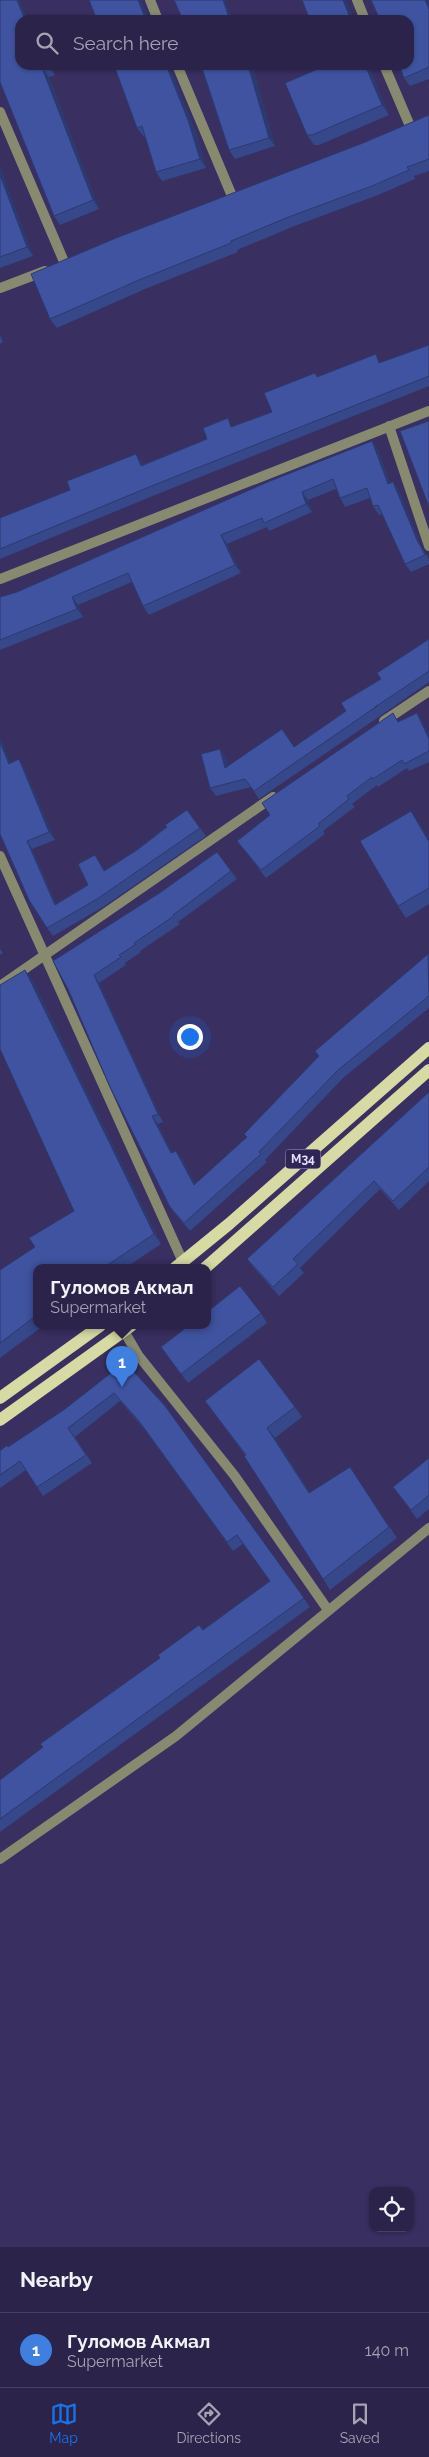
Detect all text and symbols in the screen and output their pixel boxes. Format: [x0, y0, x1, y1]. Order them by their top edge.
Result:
search box [15, 15, 414, 70]
icon: search [33, 29, 61, 57]
text: Search here [73, 32, 179, 54]
your location [177, 1024, 203, 1050]
road number: M34 [286, 1150, 320, 1168]
popup [33, 1264, 211, 1329]
text: Гуломов Акмал [50, 1276, 194, 1298]
text: Supermarket [50, 1298, 146, 1317]
pin: 1 [106, 1346, 138, 1387]
map controls [369, 2187, 414, 2232]
button: locate [369, 2187, 414, 2232]
text: Nearby [20, 2267, 93, 2292]
text: Гуломов Акмал [67, 2330, 210, 2352]
text: 1 [32, 2341, 40, 2360]
text: 140 m [365, 2341, 409, 2360]
text: Supermarket [67, 2352, 163, 2371]
tab: Map [49, 2400, 78, 2446]
tab: Directions [176, 2400, 241, 2446]
tab: Saved [340, 2400, 380, 2446]

